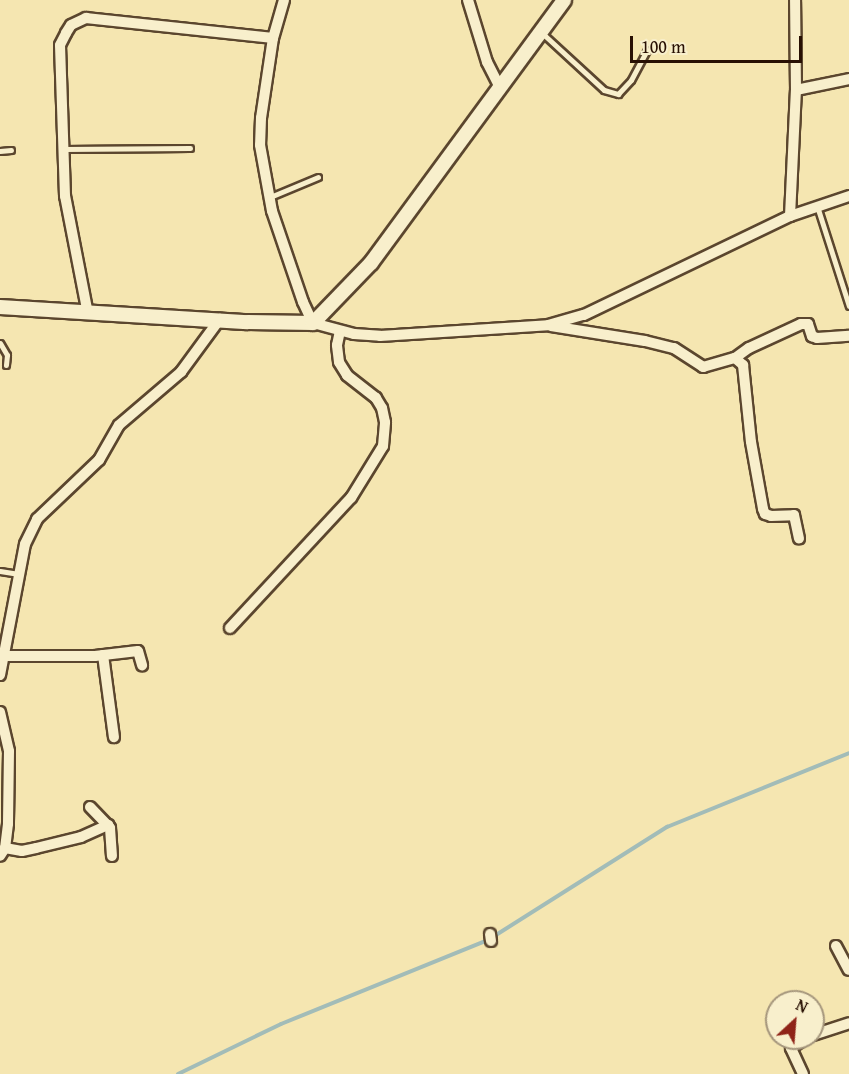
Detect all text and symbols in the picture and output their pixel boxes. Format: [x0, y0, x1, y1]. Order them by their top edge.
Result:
scale bar [633, 24, 806, 62]
text: 100 m [641, 33, 686, 60]
north arrow [765, 990, 825, 1050]
text: N [792, 992, 812, 1019]

